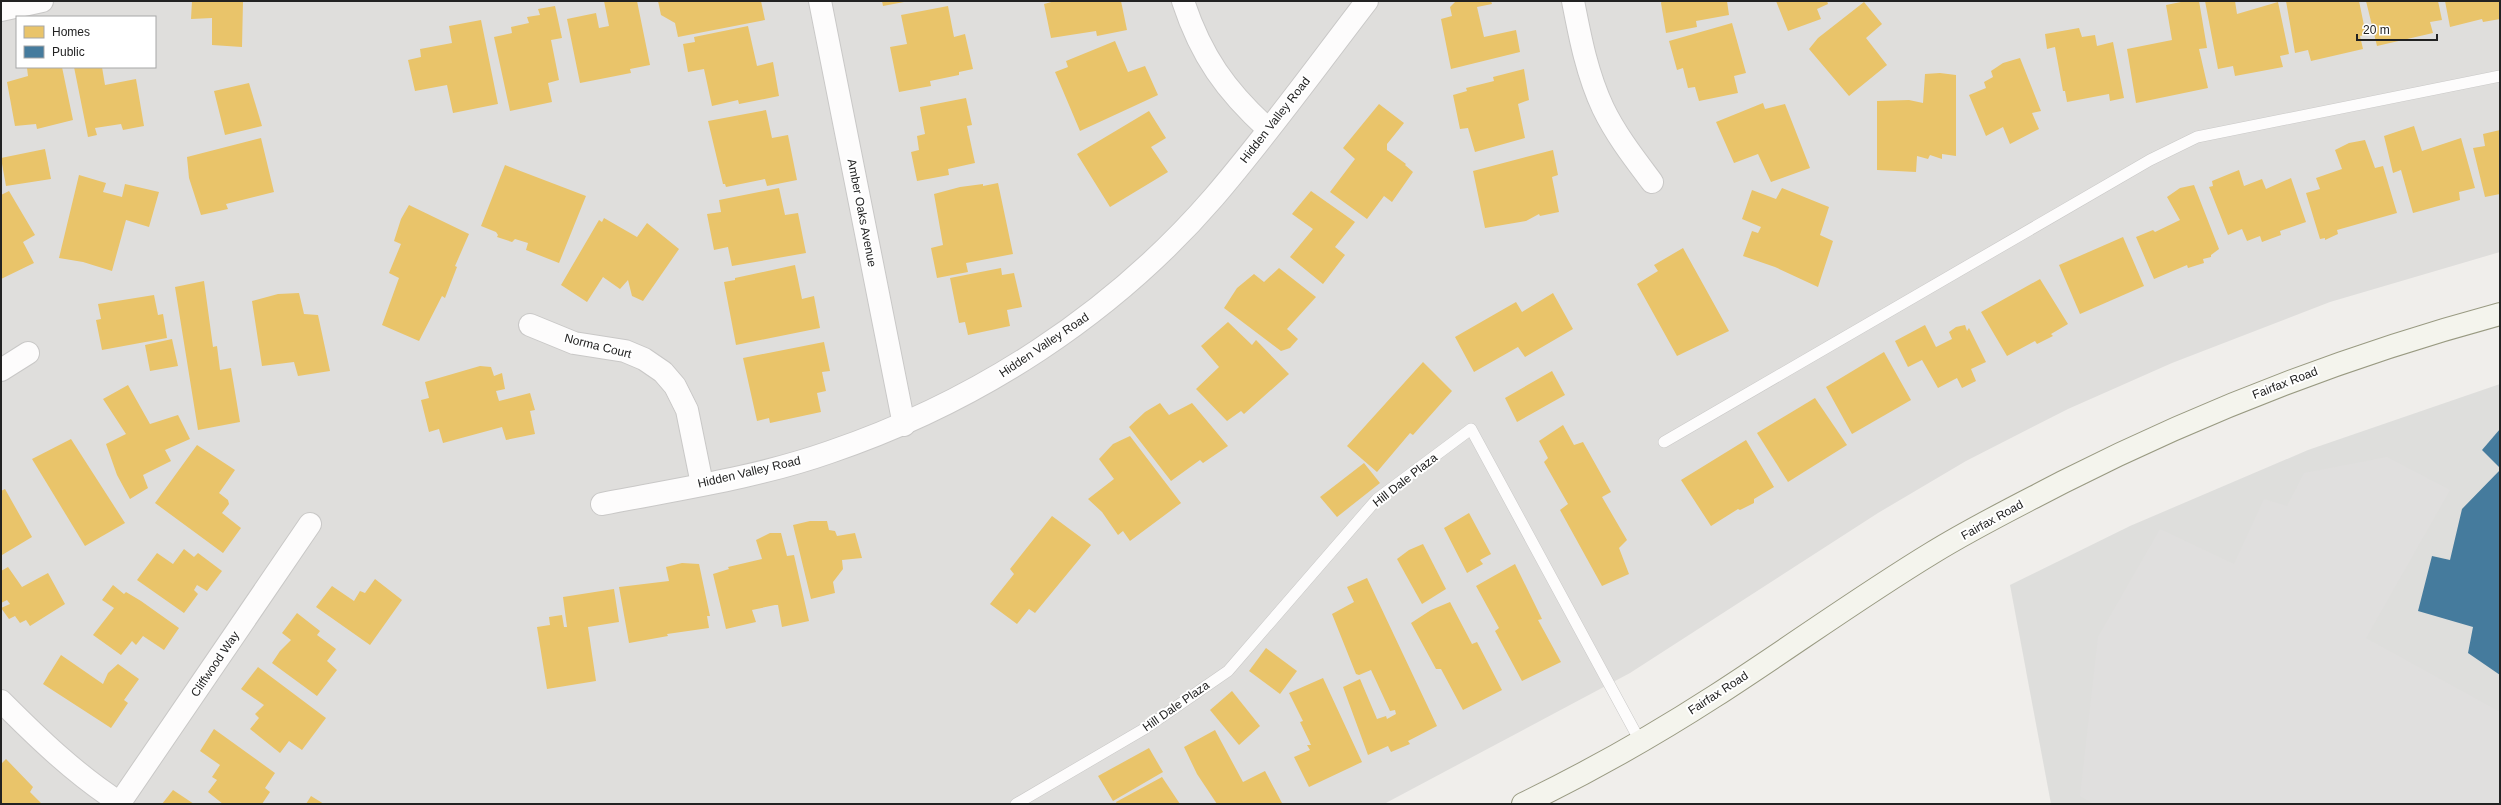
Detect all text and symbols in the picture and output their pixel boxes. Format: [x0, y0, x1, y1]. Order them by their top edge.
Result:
legend [16, 16, 156, 68]
scale bar [2357, 16, 2437, 42]
text: 20 m [2363, 23, 2390, 37]
text: Homes [52, 25, 90, 39]
text: Public [52, 45, 85, 59]
street label: Hidden Valley Road [1237, 74, 1313, 166]
street label: Amber Oaks Avenue [845, 158, 879, 269]
street label: Hidden Valley Road [996, 310, 1092, 380]
street label: Norma Court [563, 331, 634, 361]
street label: Fairfax Road [2250, 364, 2320, 402]
street label: Hill Dale Plaza [1370, 450, 1440, 510]
street label: Hidden Valley Road [696, 453, 802, 491]
street label: Fairfax Road [1959, 497, 2025, 543]
street label: Cliffwood Way [188, 629, 242, 699]
street label: Fairfax Road [1685, 668, 1751, 718]
street label: Hill Dale Plaza [1140, 678, 1212, 734]

